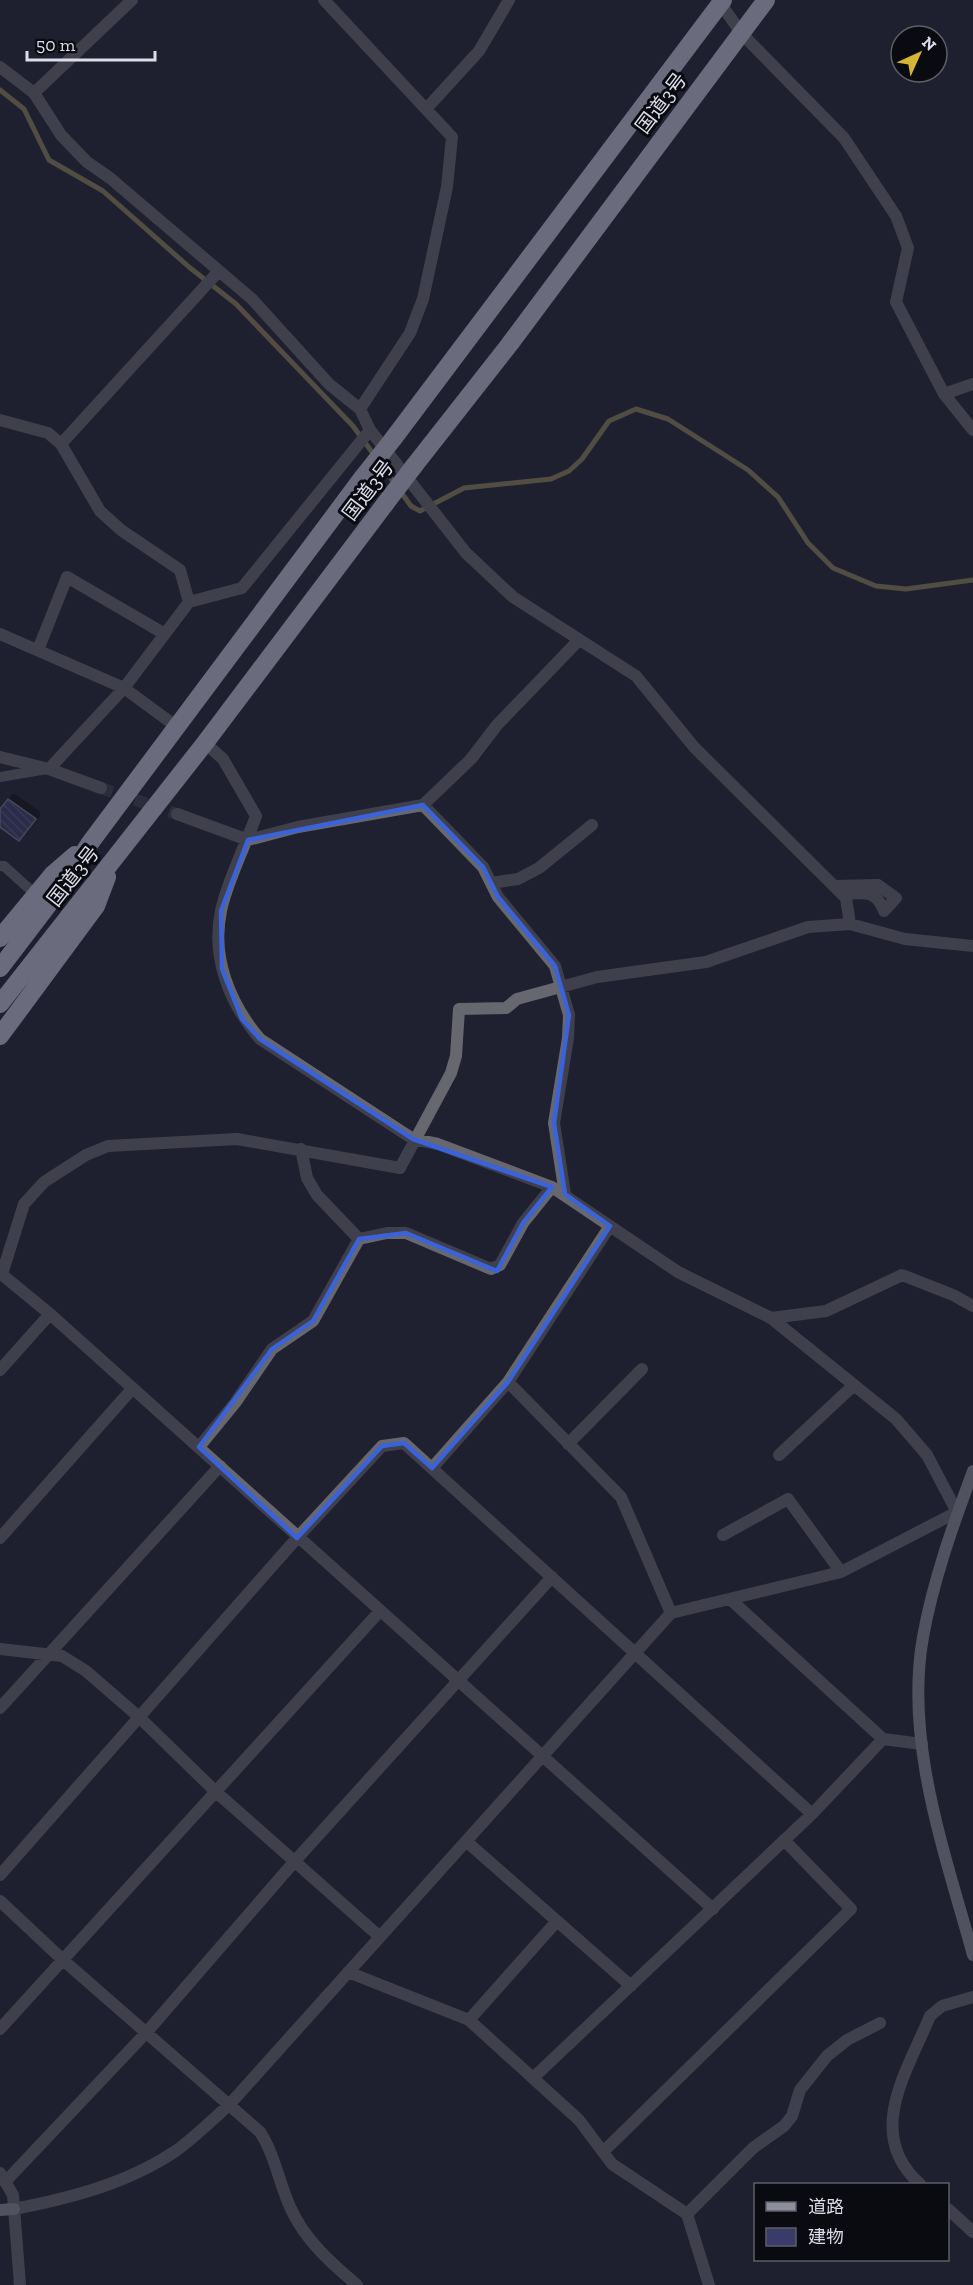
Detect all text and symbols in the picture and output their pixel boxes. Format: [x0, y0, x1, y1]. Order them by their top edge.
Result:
scale bar [27, 24, 154, 62]
north arrow [889, 24, 949, 84]
text: N [918, 33, 940, 55]
text: 50 m [36, 34, 76, 56]
street label: 国道3号 [630, 68, 692, 138]
street label: 国道3号 [337, 455, 399, 525]
street label: 国道3号 [42, 841, 104, 911]
legend [754, 2183, 949, 2261]
text: 道路 [808, 2196, 844, 2218]
text: 建物 [808, 2226, 844, 2248]

